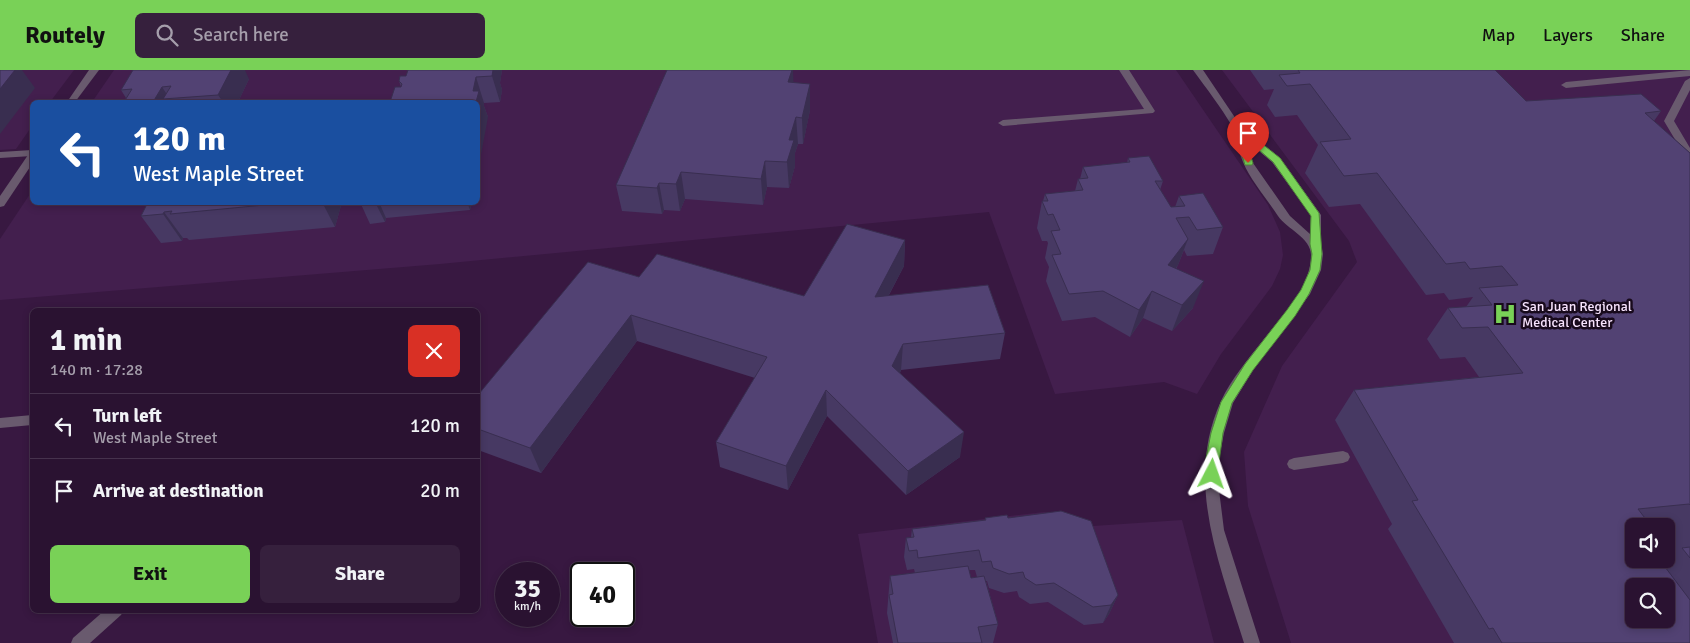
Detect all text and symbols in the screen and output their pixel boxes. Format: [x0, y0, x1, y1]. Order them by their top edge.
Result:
search box [135, 13, 485, 58]
text: Routely [25, 20, 105, 50]
icon: search [153, 21, 181, 49]
text: Search here [193, 23, 289, 47]
text: Map [1482, 24, 1515, 46]
text: Layers [1543, 24, 1593, 46]
text: Share [1621, 24, 1665, 46]
pin [1227, 112, 1269, 163]
text: 120 m [133, 117, 226, 160]
icon: arrive [1234, 119, 1262, 147]
icon: left [50, 120, 115, 185]
text: West Maple Street [133, 160, 304, 187]
place label: San Juan Regional Medical Center [1522, 298, 1632, 331]
hospital icon: San Juan Regional Medical Center [1492, 301, 1518, 327]
text: 1 min [50, 322, 122, 359]
button: close [408, 325, 460, 377]
text: 140 m · 17:28 [50, 360, 143, 380]
text: Turn left [93, 404, 162, 428]
icon: left [50, 412, 78, 440]
text: 120 m [410, 414, 460, 438]
text: West Maple Street [93, 428, 217, 448]
position arrow [1185, 447, 1237, 499]
icon: arrive [50, 477, 78, 505]
text: Arrive at destination [93, 479, 264, 503]
text: 20 m [420, 479, 460, 503]
map controls [1625, 518, 1675, 628]
button: sound [1625, 518, 1675, 568]
button: Exit [50, 545, 250, 603]
button: Share [260, 545, 460, 603]
speed limit sign: 40 [570, 562, 635, 627]
text: 35 [514, 573, 541, 604]
button: search [1625, 578, 1675, 628]
text: km/h [514, 599, 541, 614]

